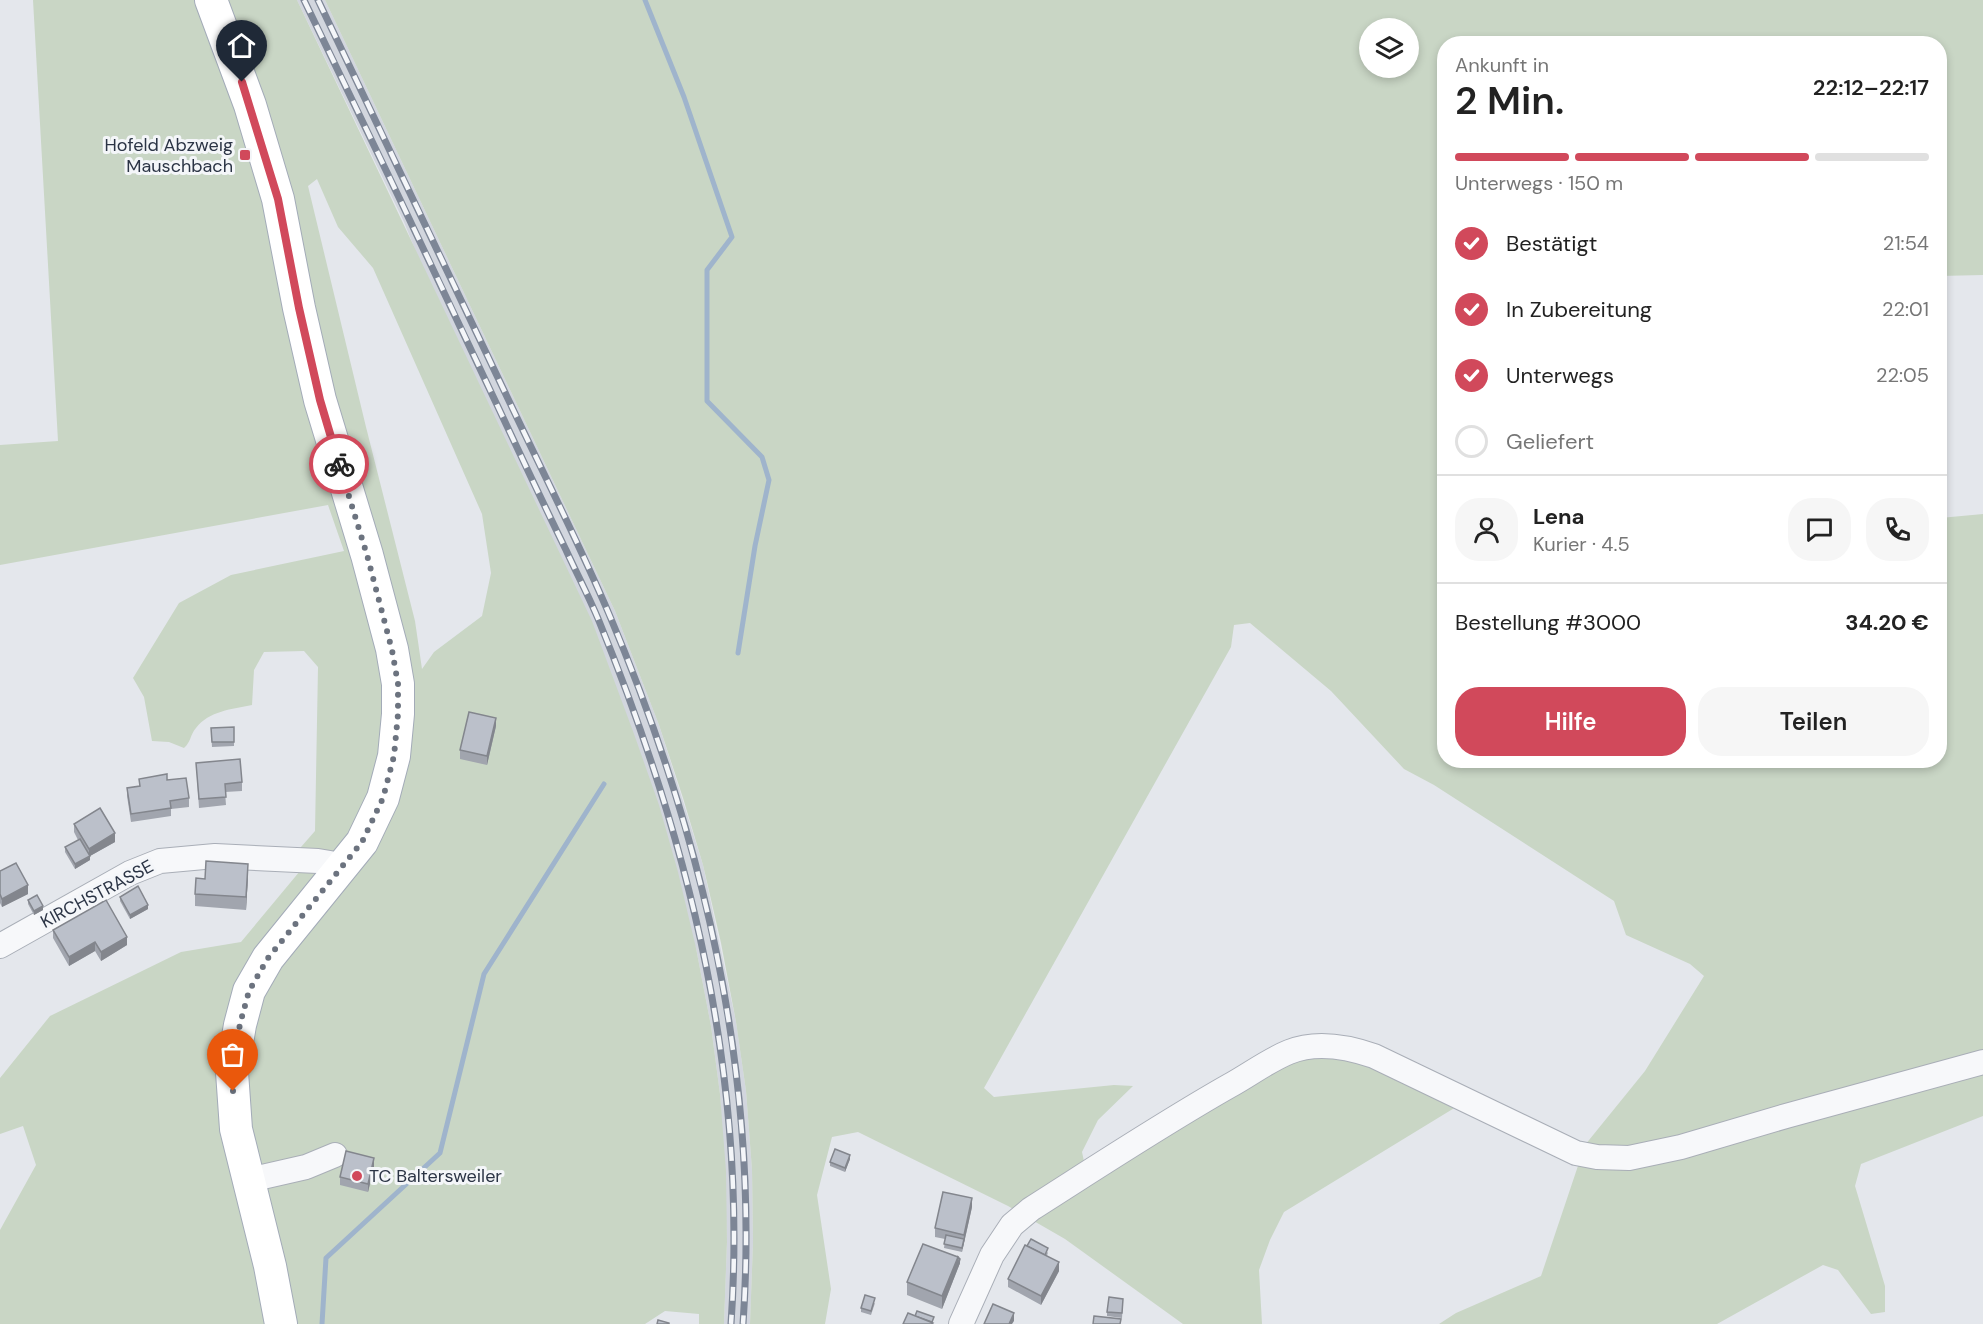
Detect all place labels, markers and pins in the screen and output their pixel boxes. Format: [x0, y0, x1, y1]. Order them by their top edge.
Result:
pin [216, 20, 267, 82]
place label: Hofeld Abzweig Mauschbach [105, 133, 233, 178]
marker: Hofeld Abzweig Mauschbach [238, 148, 252, 162]
pin [207, 1029, 258, 1091]
place label: TC Baltersweiler [369, 1164, 502, 1188]
marker: TC Baltersweiler [350, 1169, 364, 1183]

